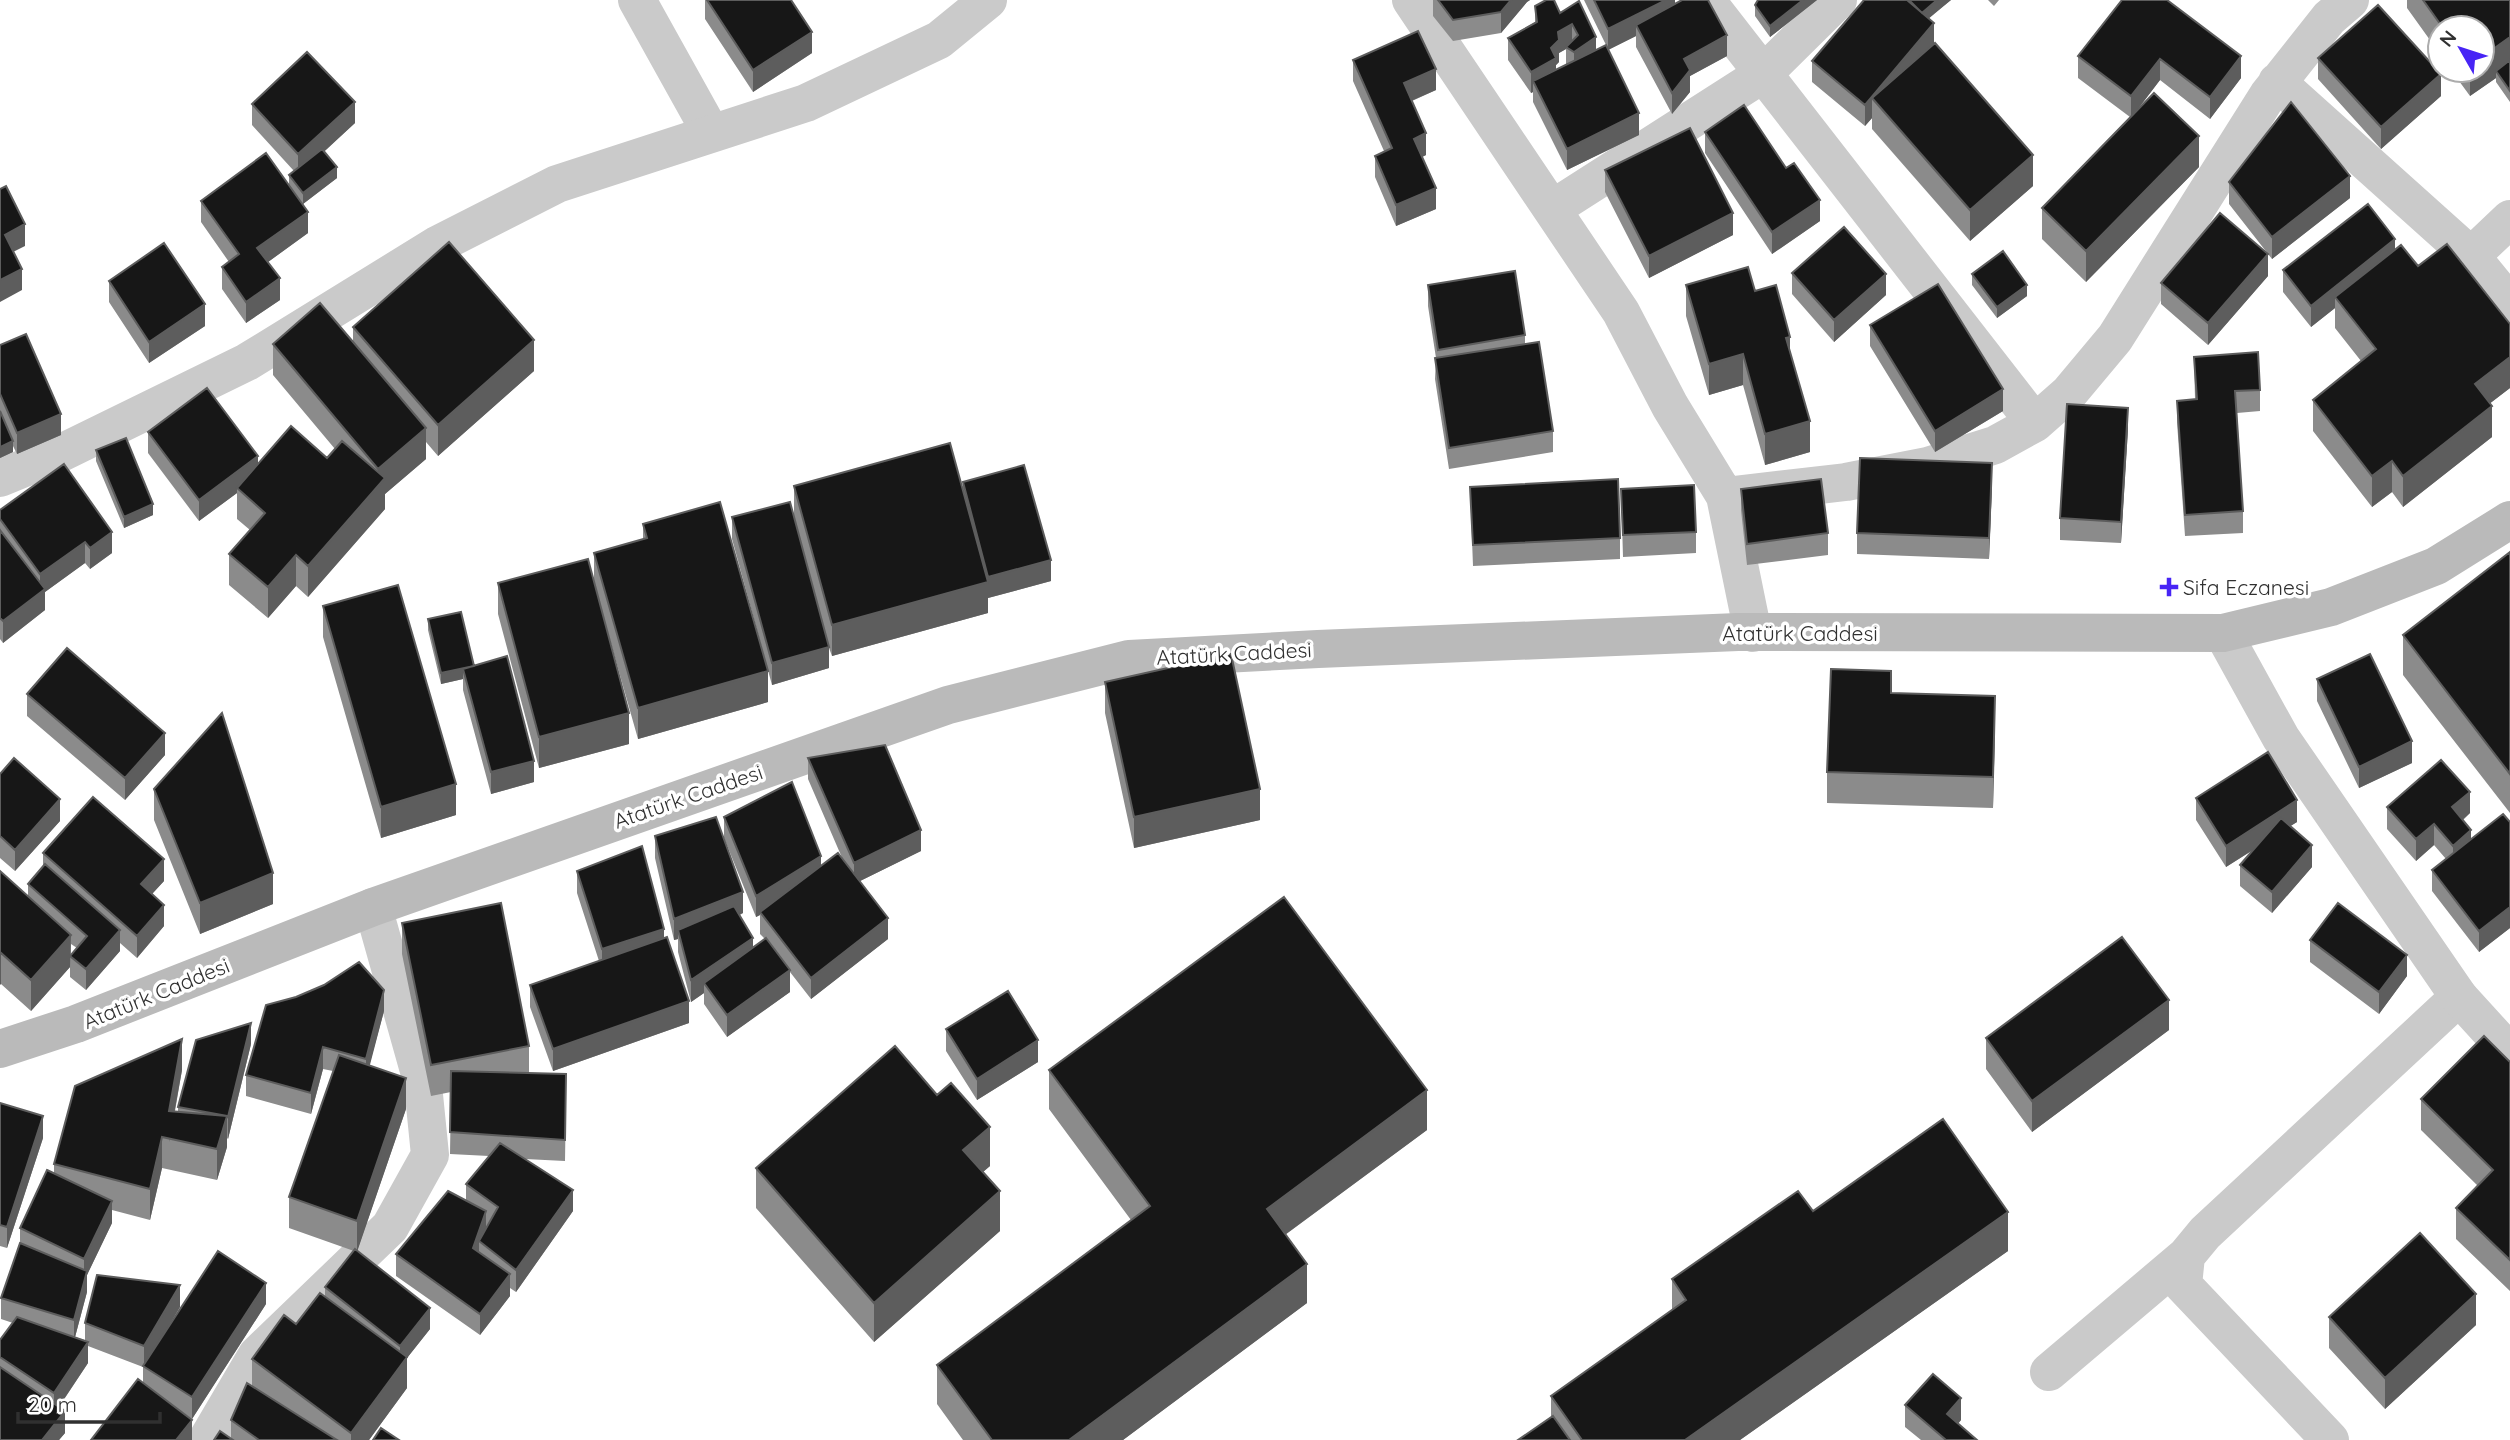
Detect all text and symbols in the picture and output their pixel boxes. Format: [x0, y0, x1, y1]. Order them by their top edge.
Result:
north arrow [2426, 14, 2496, 84]
text: N [2434, 25, 2462, 51]
place label: Sifa Eczanesi [2183, 574, 2309, 600]
marker: Sifa Eczanesi [2161, 579, 2177, 595]
street label: Atatürk Caddesi [1722, 620, 1878, 646]
street label: Atatürk Caddesi [1156, 636, 1312, 670]
street label: Atatürk Caddesi [610, 758, 766, 834]
street label: Atatürk Caddesi [79, 952, 233, 1034]
scale bar [18, 1380, 159, 1424]
text: 20 m [28, 1391, 77, 1417]

